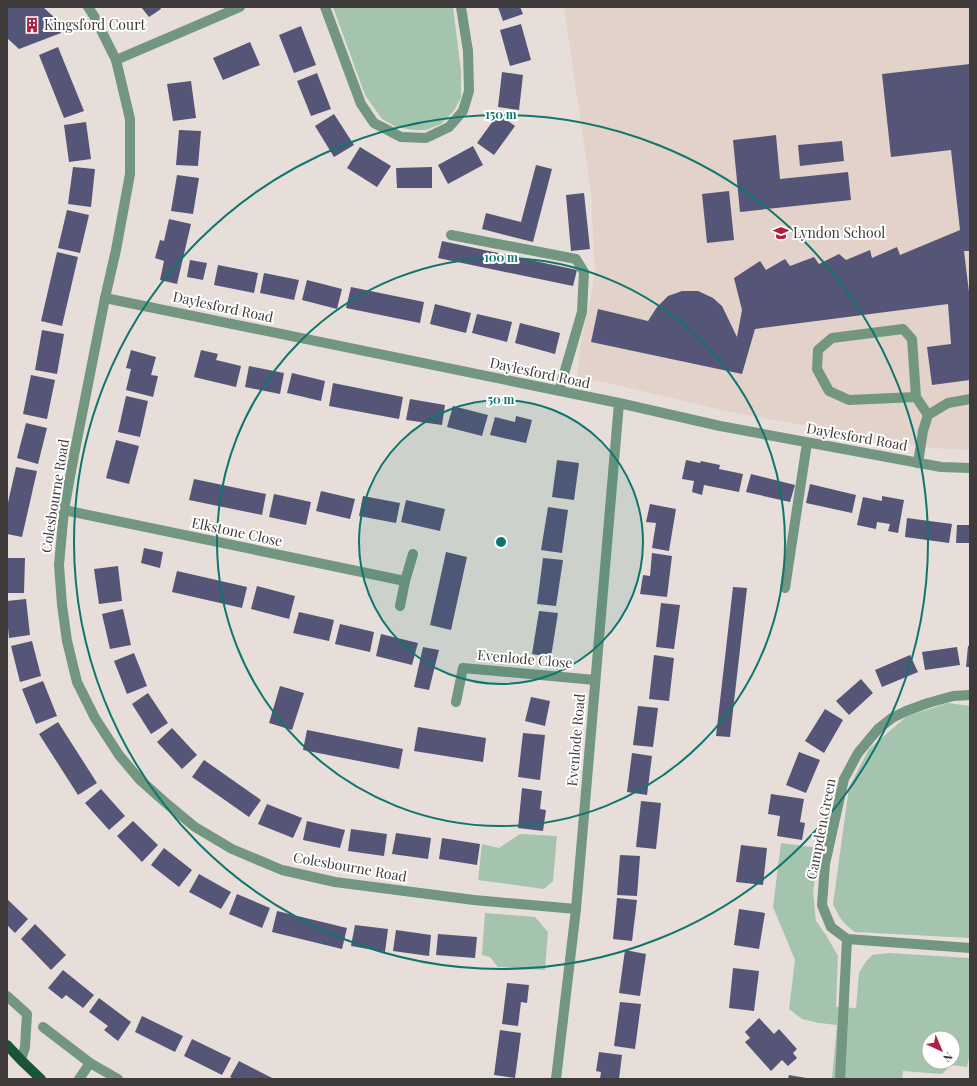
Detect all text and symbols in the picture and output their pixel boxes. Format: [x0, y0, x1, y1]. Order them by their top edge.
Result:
place label: Kingsford Court [44, 15, 146, 34]
building icon: Kingsford Court [23, 16, 41, 34]
text: 150 m [485, 106, 517, 122]
place label: Lyndon School [793, 223, 885, 242]
school or university icon: Lyndon School [772, 224, 790, 242]
text: 100 m [484, 249, 518, 265]
street label: Daylesford Road [171, 287, 275, 326]
street label: Daylesford Road [488, 353, 592, 392]
text: 50 m [488, 391, 515, 407]
street label: Daylesford Road [805, 418, 909, 455]
street label: Colesbourne Road [36, 438, 73, 554]
street label: Elkstone Close [190, 513, 284, 550]
centre of rings [494, 535, 508, 549]
street label: Evenlode Close [477, 645, 573, 672]
street label: Evenlode Road [562, 693, 589, 787]
street label: Campden Green [801, 776, 840, 881]
street label: Colesbourne Road [292, 847, 408, 886]
north arrow [921, 1030, 961, 1070]
text: N [940, 1049, 956, 1066]

